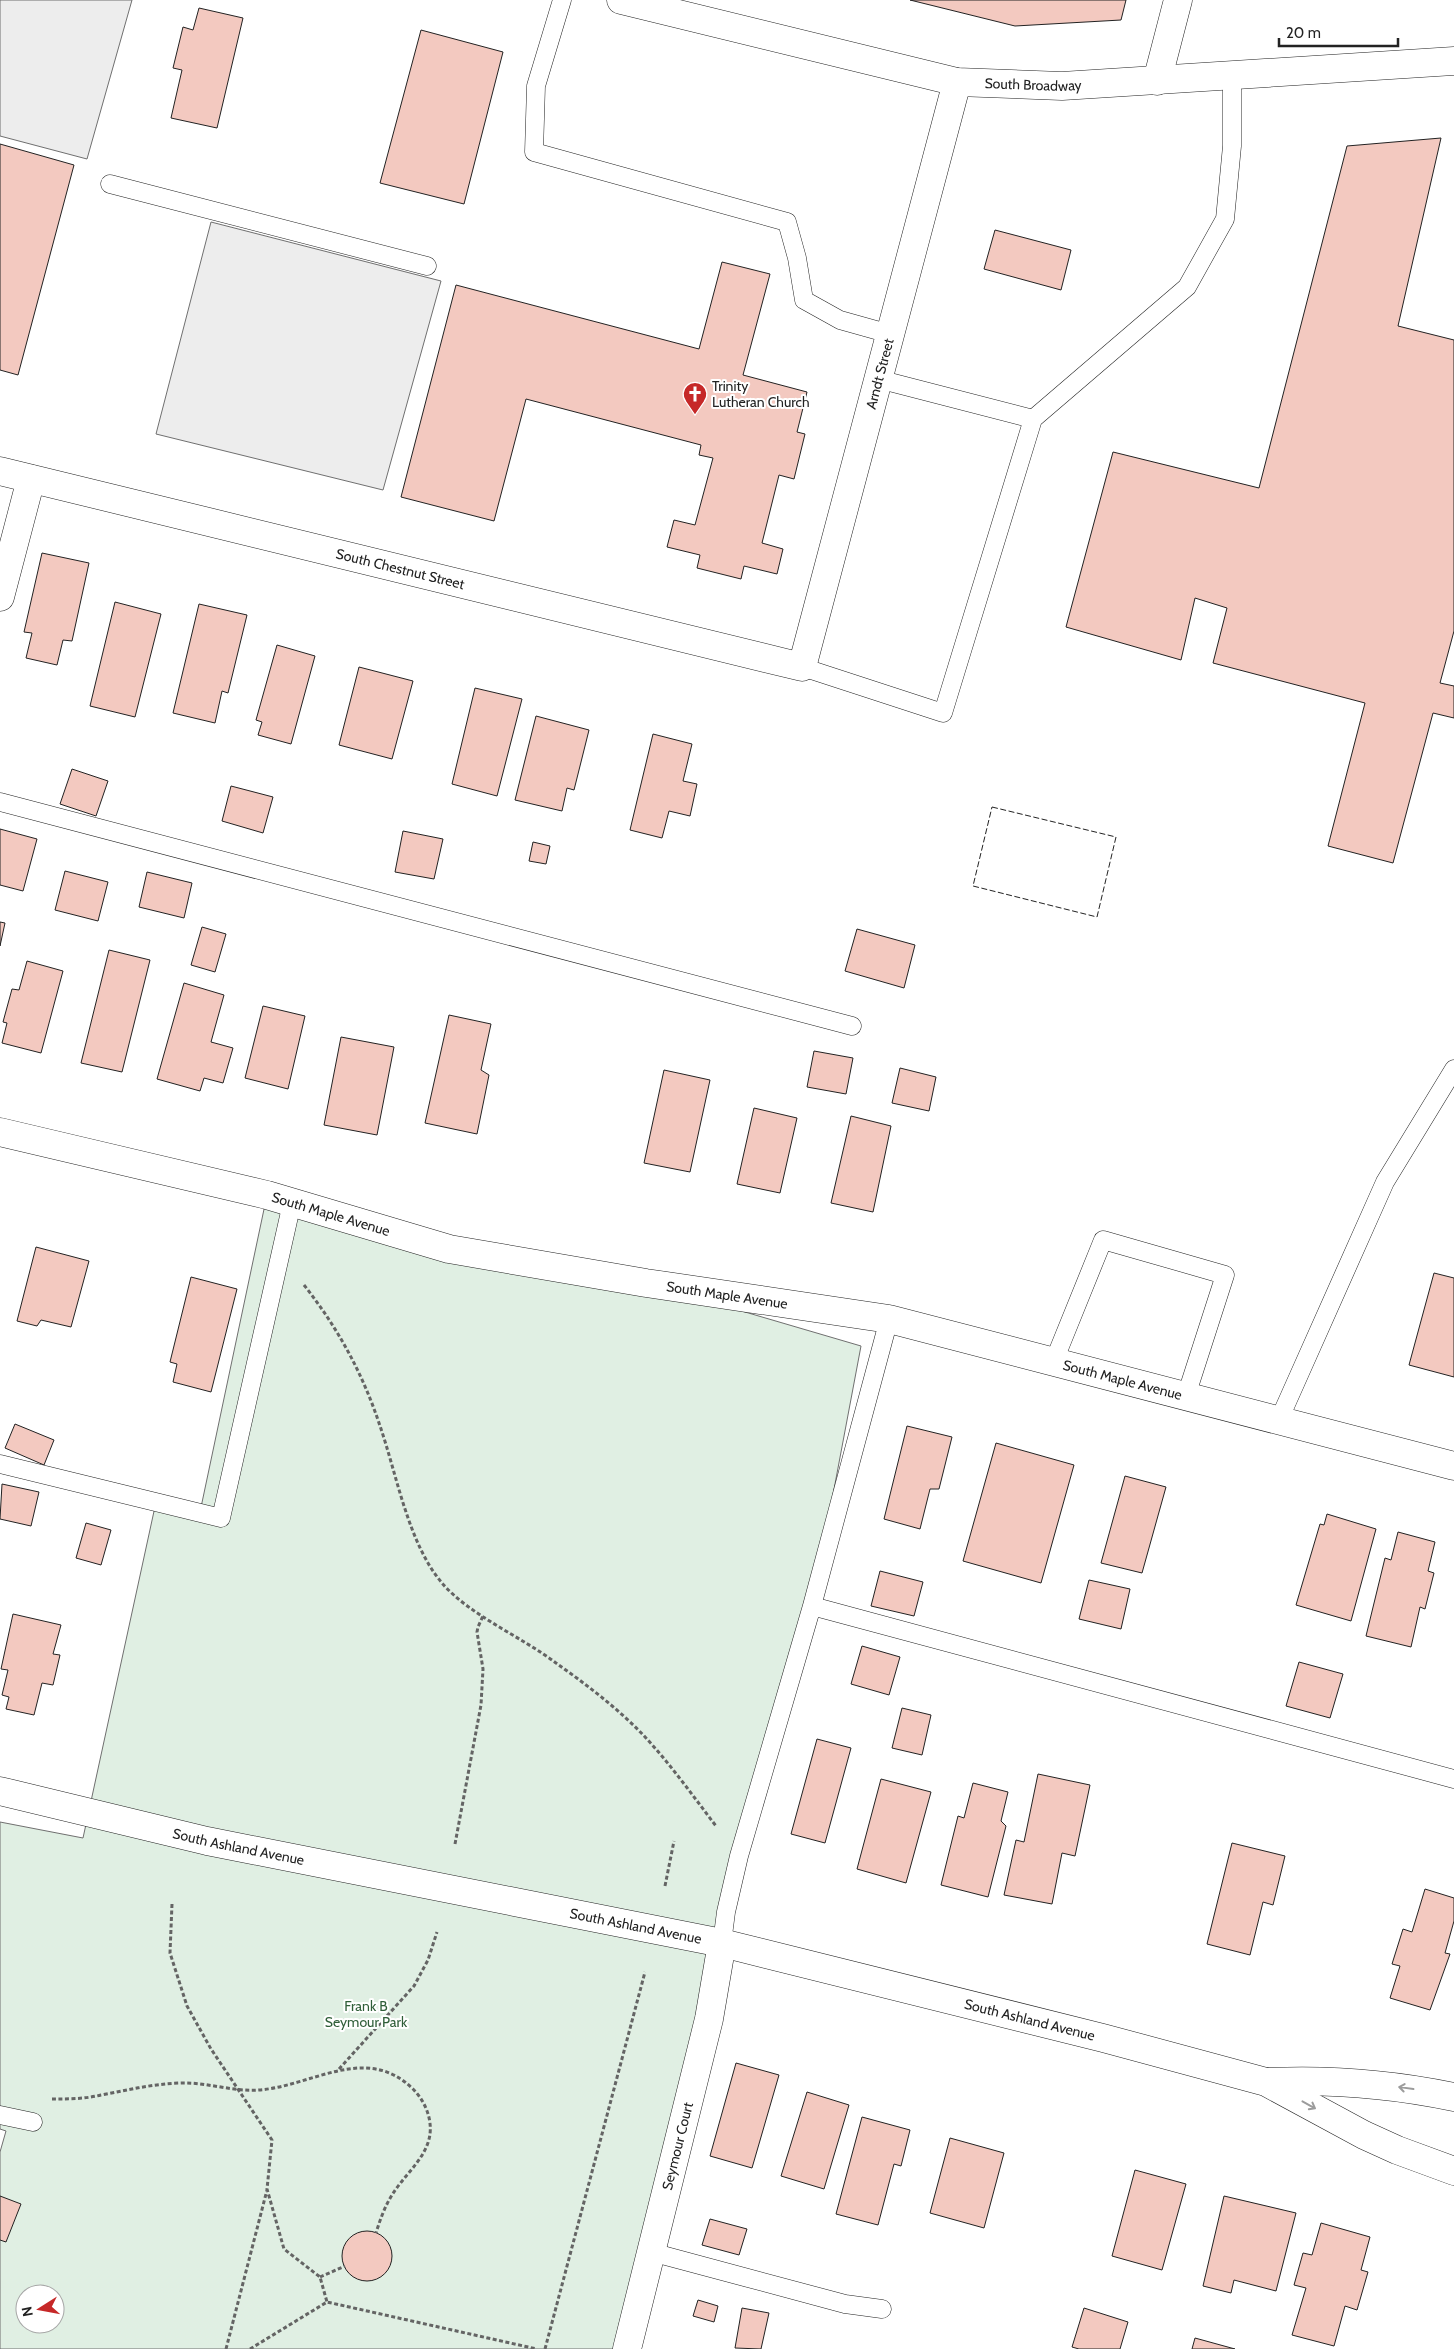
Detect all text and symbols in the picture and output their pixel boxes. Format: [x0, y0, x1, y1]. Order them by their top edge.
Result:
scale bar [1279, 15, 1398, 47]
text: 20 m [1286, 24, 1321, 42]
street label: South Broadway [984, 74, 1082, 95]
street label: Arndt Street [862, 336, 898, 411]
place label: Trinity Lutheran Church [712, 377, 809, 411]
church icon: Trinity Lutheran Church [682, 381, 708, 415]
street label: South Chestnut Street [334, 544, 467, 593]
street label: South Maple Avenue [270, 1188, 392, 1240]
street label: South Maple Avenue [665, 1277, 789, 1313]
street label: South Maple Avenue [1061, 1356, 1184, 1404]
street label: South Ashland Avenue [171, 1824, 306, 1869]
street label: South Ashland Avenue [568, 1904, 703, 1948]
street label: South Ashland Avenue [962, 1995, 1097, 2045]
park label: Frank B Seymour Park [325, 1997, 408, 2031]
one-way arrow [1398, 2083, 1414, 2093]
street label: Seymour Court [658, 2100, 697, 2192]
one-way arrow [1301, 2100, 1316, 2110]
north arrow [15, 2284, 65, 2334]
text: N [17, 2305, 37, 2318]

